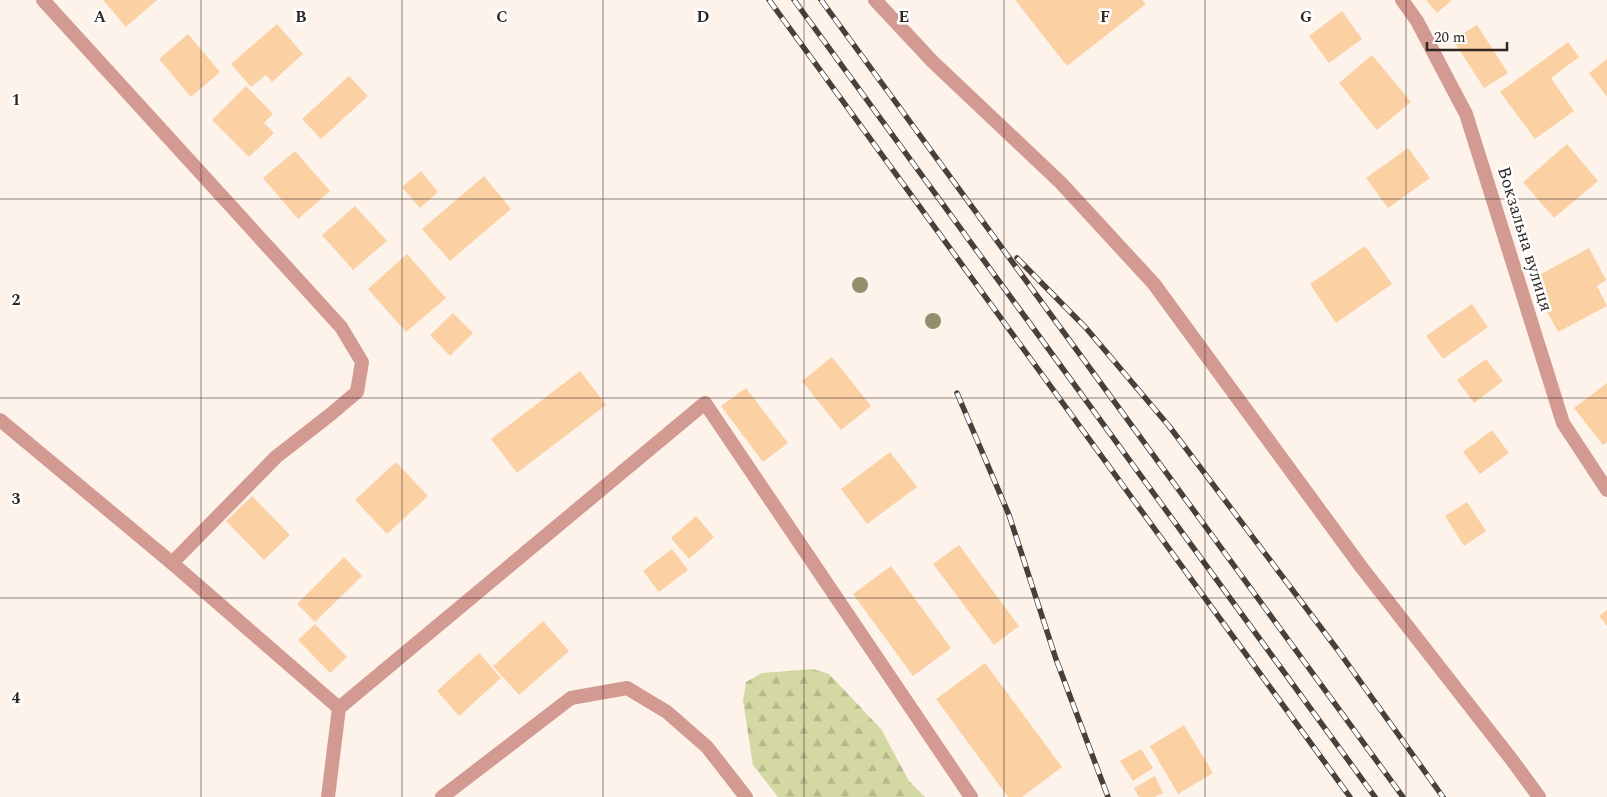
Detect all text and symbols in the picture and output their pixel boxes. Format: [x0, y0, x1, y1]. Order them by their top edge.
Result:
text: A [94, 5, 107, 29]
text: B [295, 5, 307, 29]
text: C [496, 5, 508, 29]
text: D [697, 5, 710, 29]
text: E [899, 5, 909, 29]
text: F [1100, 5, 1110, 29]
text: G [1300, 5, 1312, 29]
scale bar [1427, 20, 1507, 52]
text: 20 m [1434, 26, 1466, 49]
text: 1 [12, 88, 20, 112]
street label: Вокзальна вулиця [1490, 163, 1560, 315]
text: 2 [12, 288, 21, 312]
text: 3 [12, 487, 21, 511]
text: 4 [12, 686, 21, 710]

